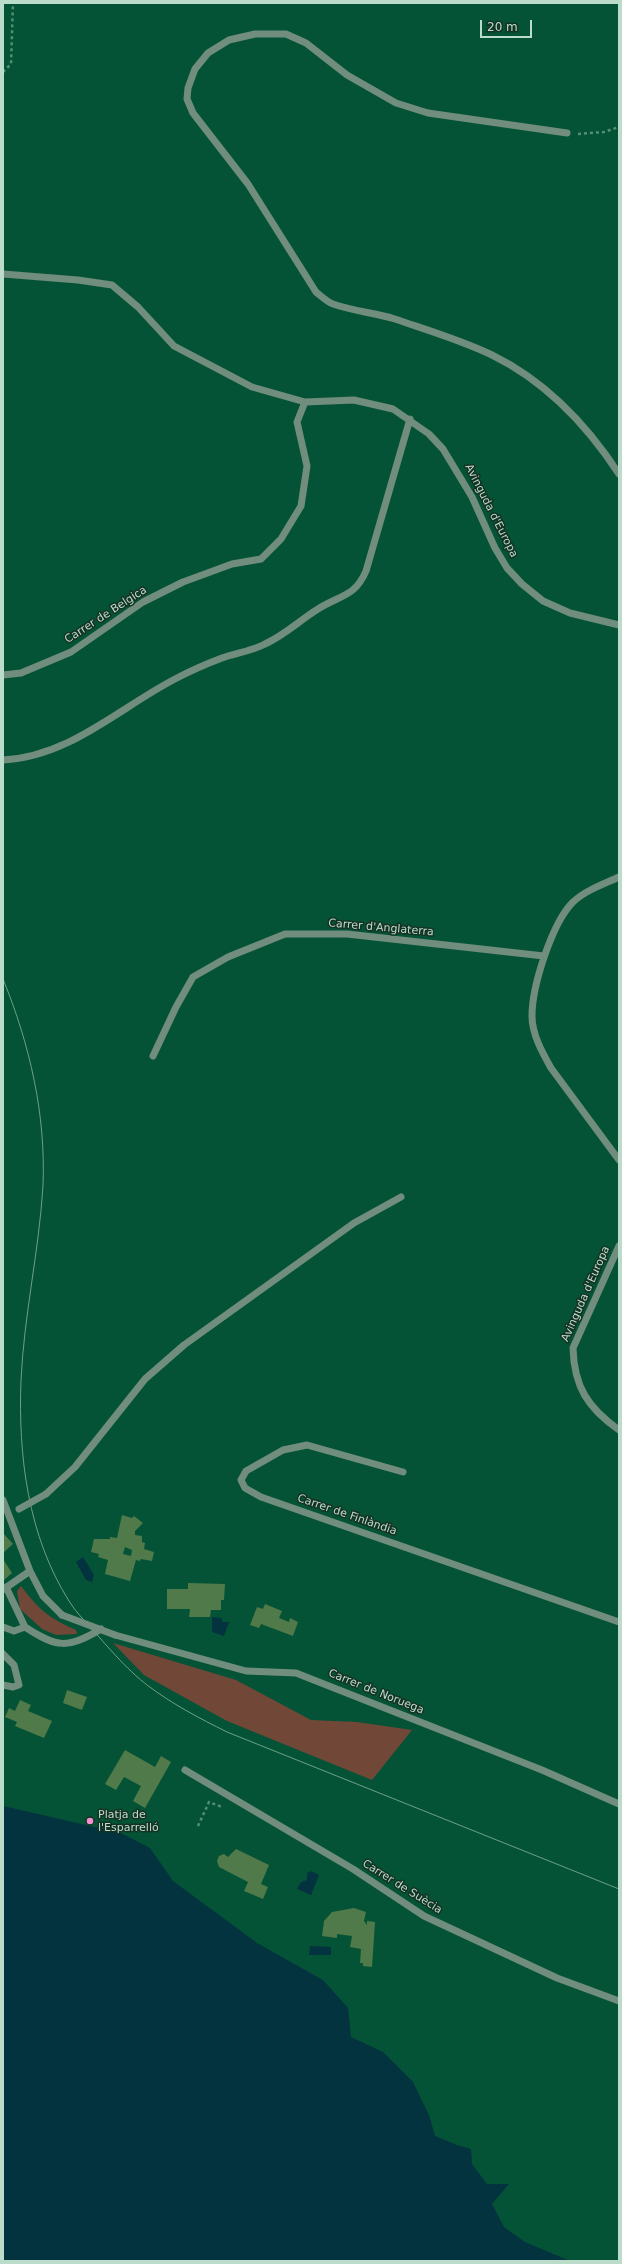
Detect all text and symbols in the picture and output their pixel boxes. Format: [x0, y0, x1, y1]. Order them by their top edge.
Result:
scale bar [482, 12, 534, 38]
text: 20 m [487, 20, 518, 34]
street label: Avinguda d'Europa [462, 462, 520, 560]
street label: Carrer de Belgica [62, 584, 150, 646]
street label: Carrer d'Anglaterra [328, 917, 434, 939]
street label: Avinguda d'Europa [559, 1244, 613, 1344]
street label: Carrer de Finlàndia [296, 1492, 398, 1538]
street label: Carrer de Noruega [326, 1667, 426, 1717]
place label: Platja de l'Esparrelló [98, 1808, 159, 1834]
marker: Platja de l'Esparrelló [85, 1816, 95, 1826]
street label: Carrer de Suècia [360, 1857, 444, 1917]

